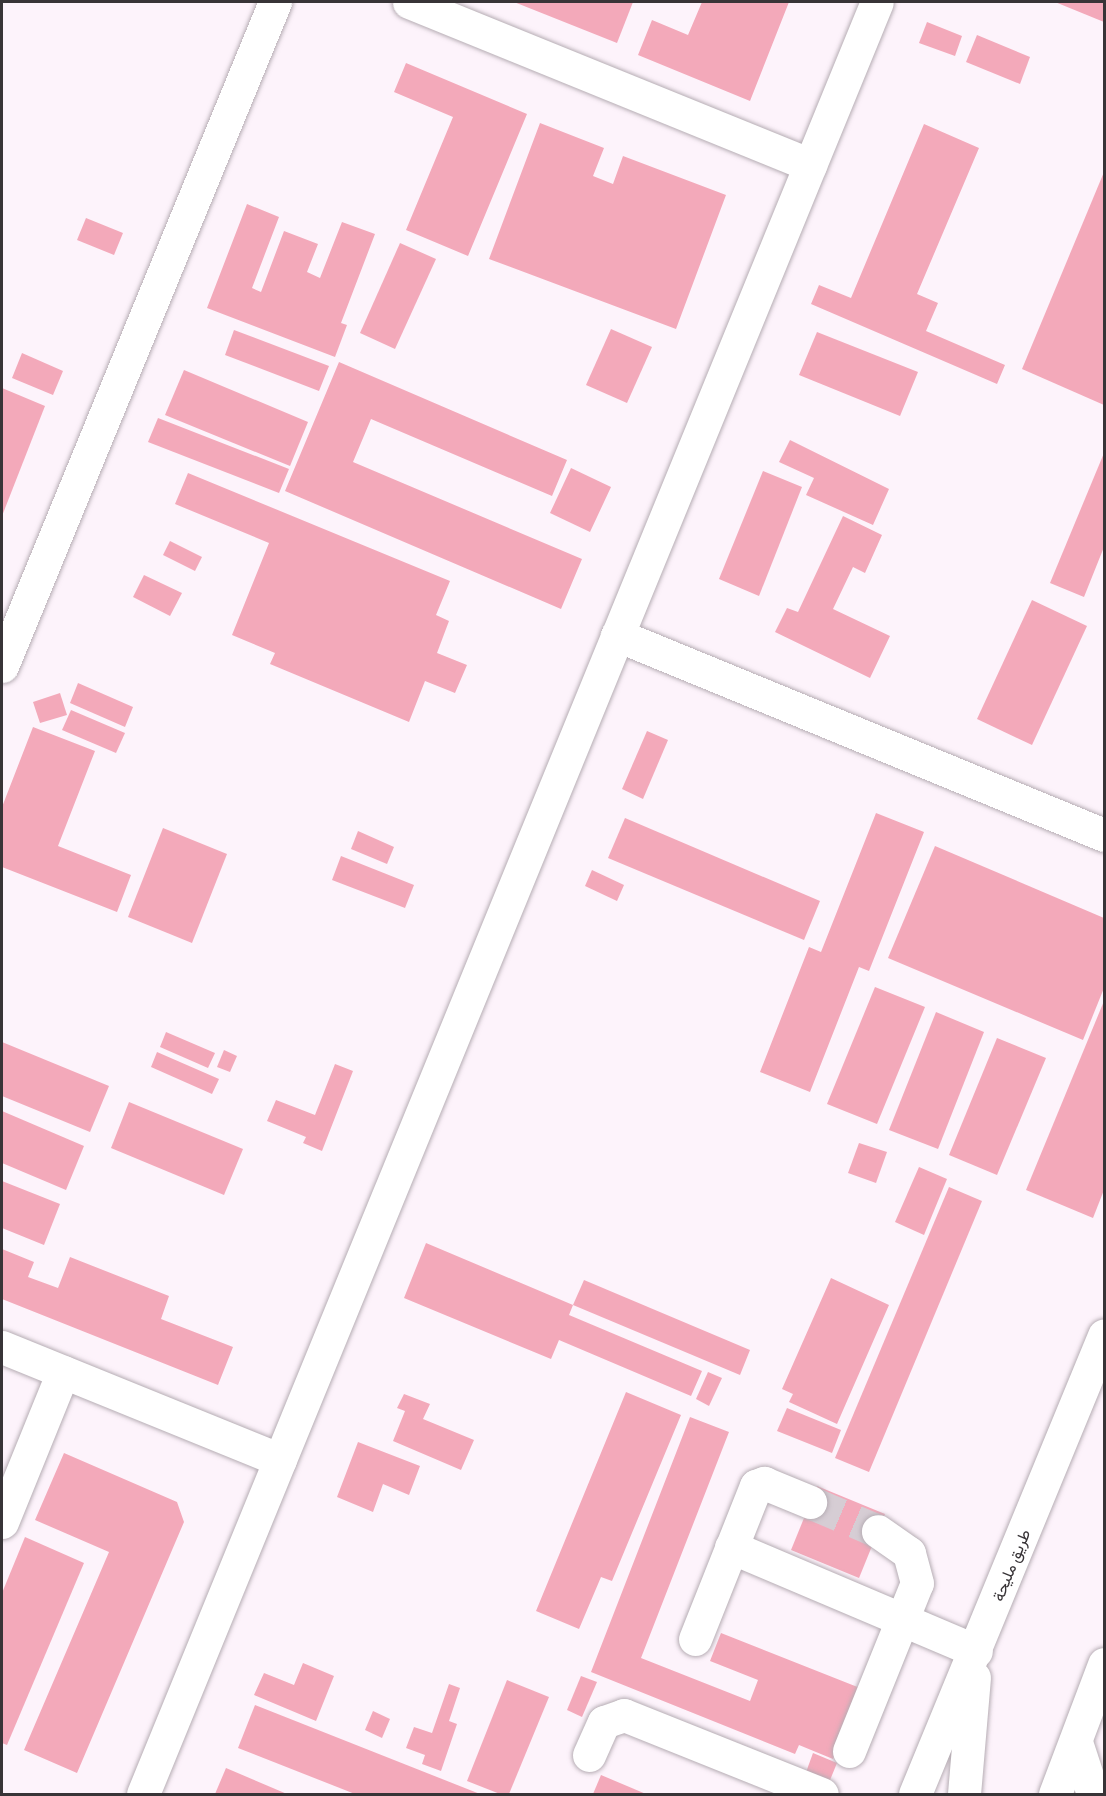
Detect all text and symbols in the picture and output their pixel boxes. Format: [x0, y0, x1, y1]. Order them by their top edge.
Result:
street label: طريق مليحة [988, 1526, 1034, 1604]

